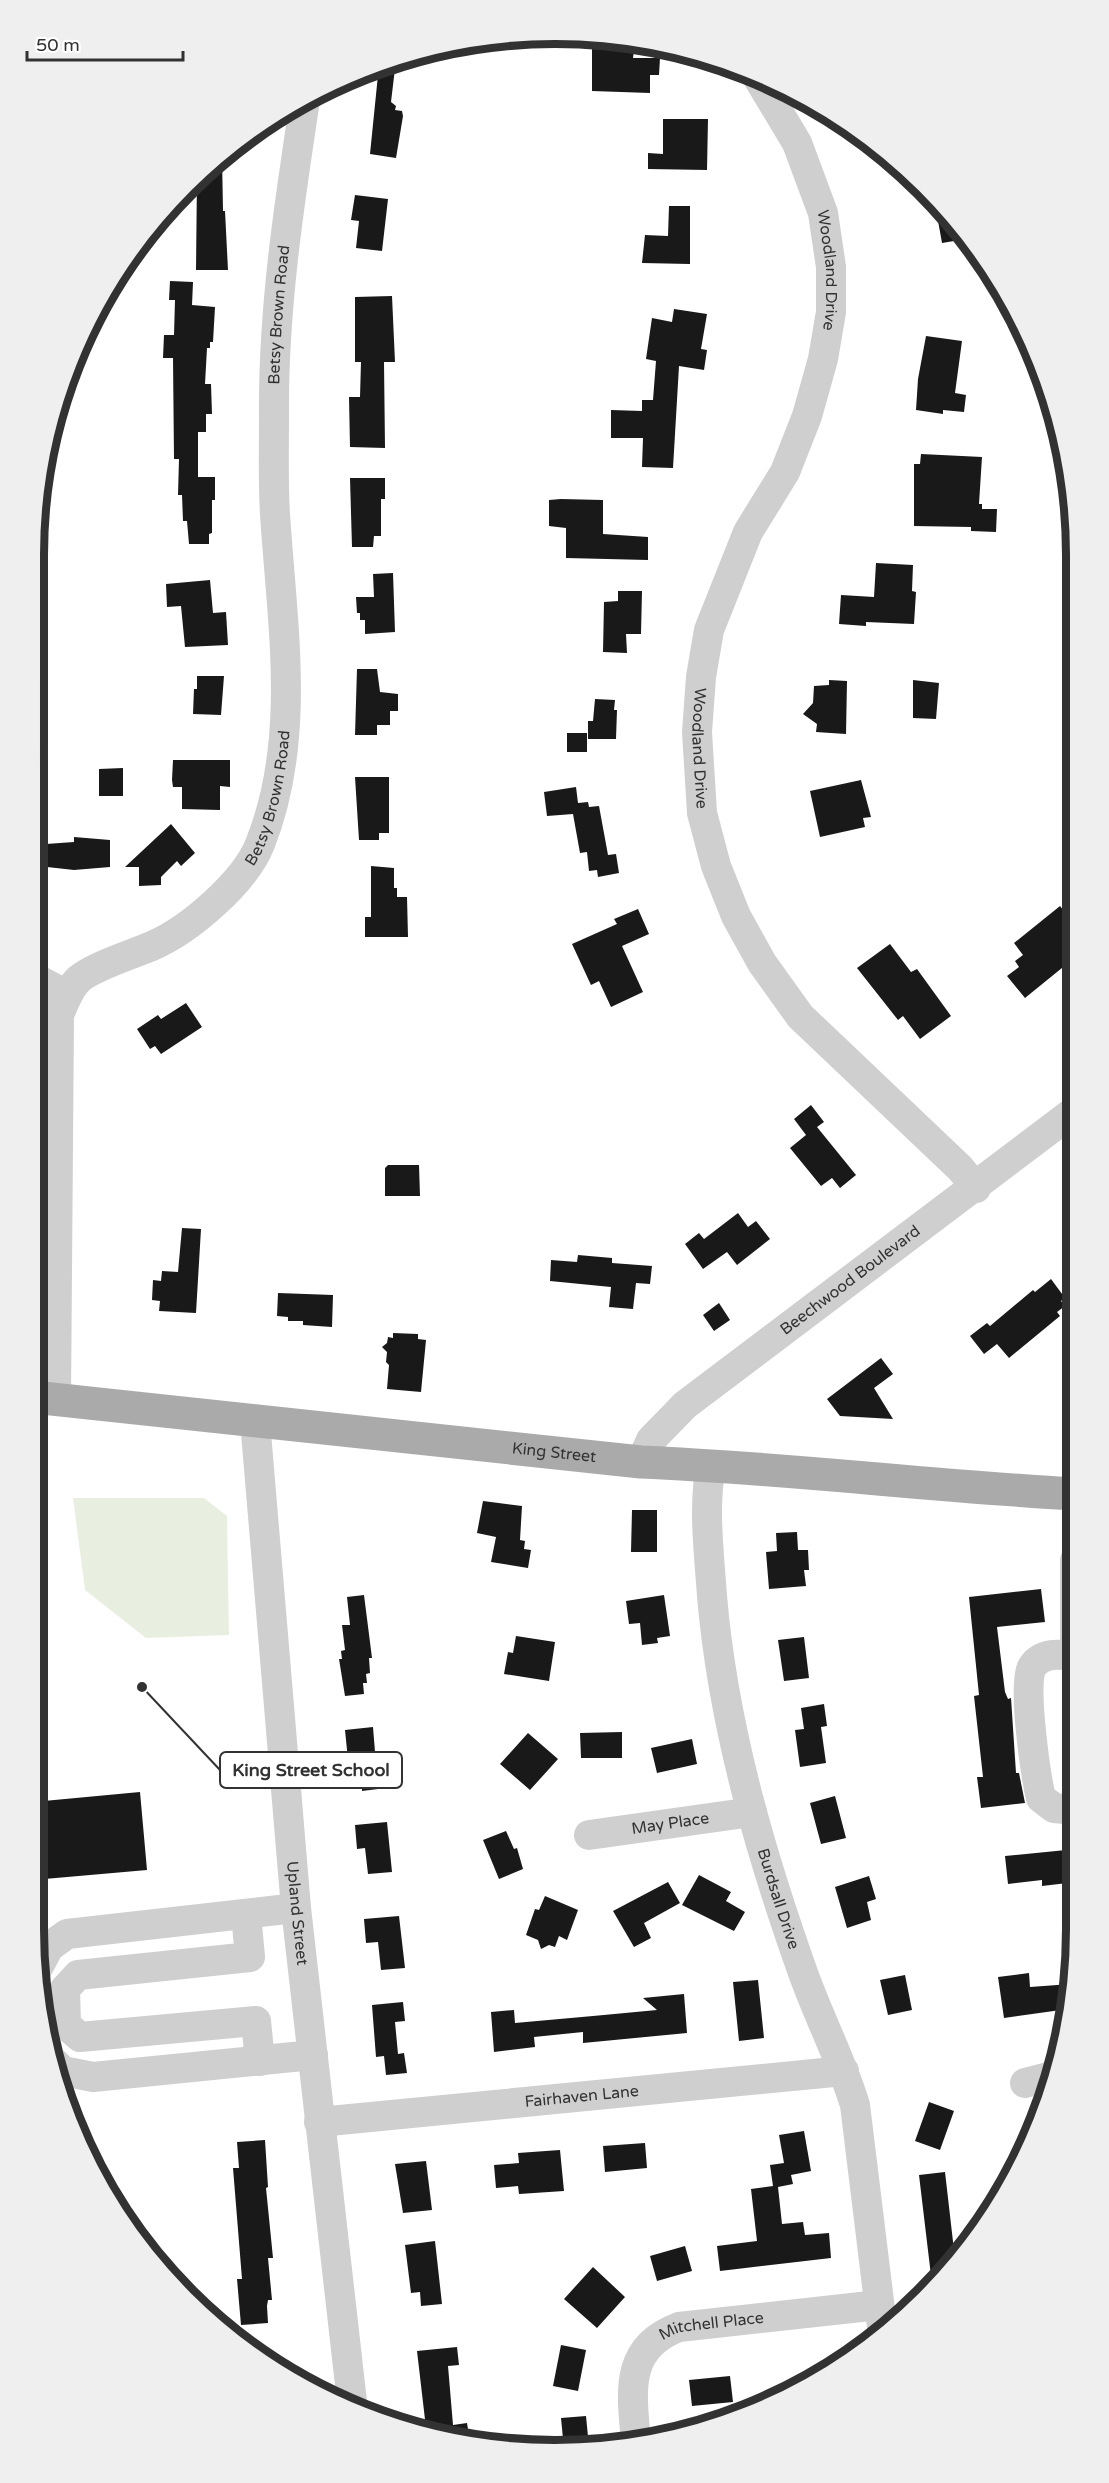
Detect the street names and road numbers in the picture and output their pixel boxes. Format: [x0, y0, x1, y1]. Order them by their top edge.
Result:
street label: Woodland Drive [813, 209, 841, 332]
street label: Betsy Brown Road [264, 244, 294, 385]
street label: Woodland Drive [687, 687, 712, 809]
street label: Betsy Brown Road [241, 729, 295, 870]
street label: Beechwood Boulevard [776, 1221, 924, 1340]
street label: King Street [511, 1438, 597, 1467]
street label: May Place [630, 1808, 710, 1839]
street label: Burdsall Drive [753, 1846, 804, 1952]
street label: Upland Street [282, 1860, 312, 1966]
street label: Fairhaven Lane [524, 2081, 640, 2112]
street label: Mitchell Place [656, 2308, 765, 2345]

